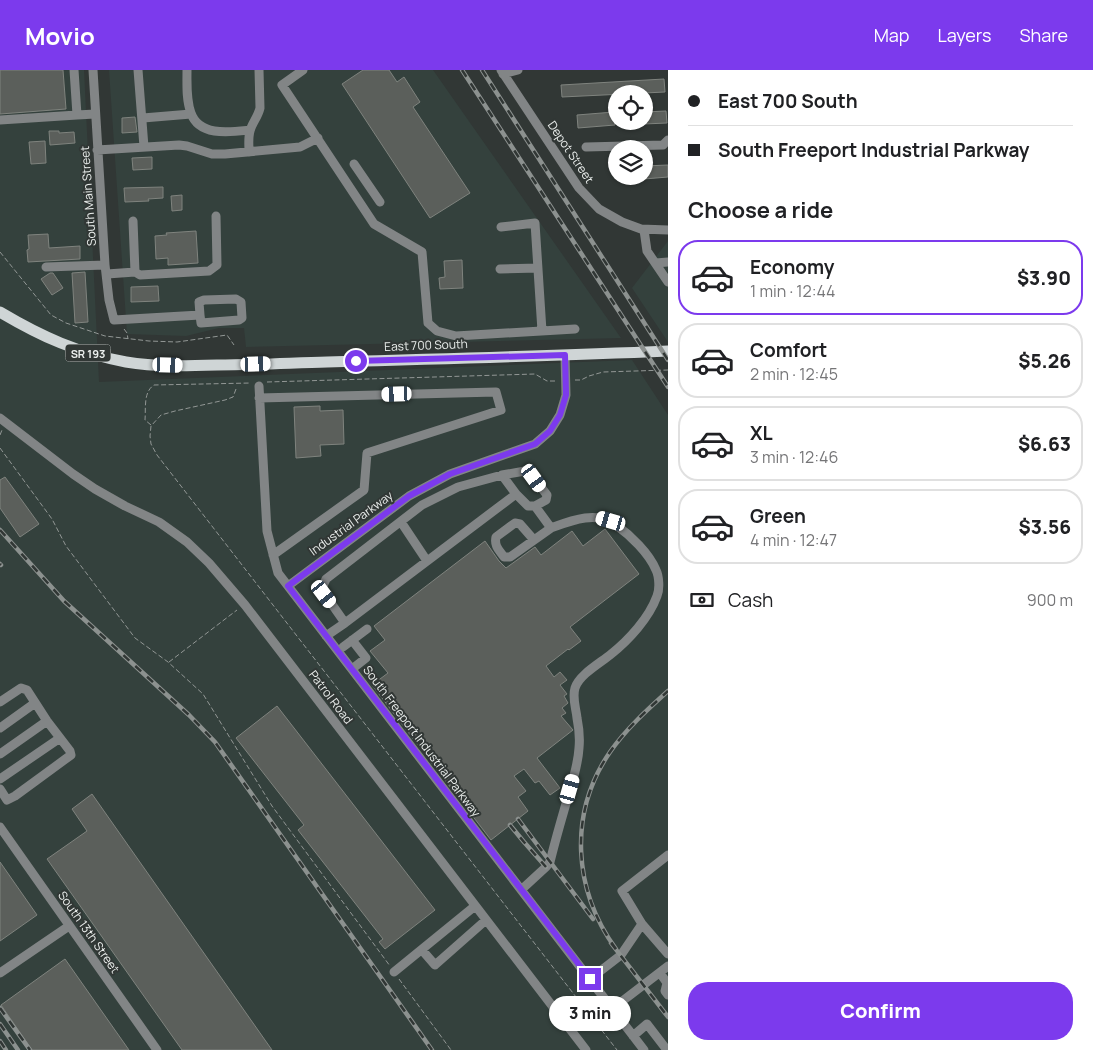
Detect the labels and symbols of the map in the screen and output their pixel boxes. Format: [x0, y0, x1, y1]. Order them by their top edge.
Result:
street label: Depot Street [544, 118, 598, 187]
street label: South Main Street [76, 145, 100, 247]
street label: East 700 South [384, 335, 468, 355]
road number: SR 193 [66, 344, 110, 362]
route start [345, 350, 367, 372]
car [240, 356, 271, 372]
car [152, 357, 183, 373]
car [381, 386, 412, 402]
car [519, 461, 548, 495]
street label: Industrial Parkway [306, 486, 397, 559]
car [594, 510, 627, 532]
car [308, 578, 339, 610]
street label: South Freeport Industrial Parkway [359, 662, 485, 821]
street label: Patrol Road [305, 667, 357, 727]
car [558, 773, 581, 805]
street label: South 13th Street [54, 887, 124, 977]
route end [579, 968, 601, 990]
callout: 3 min [549, 996, 631, 1032]

